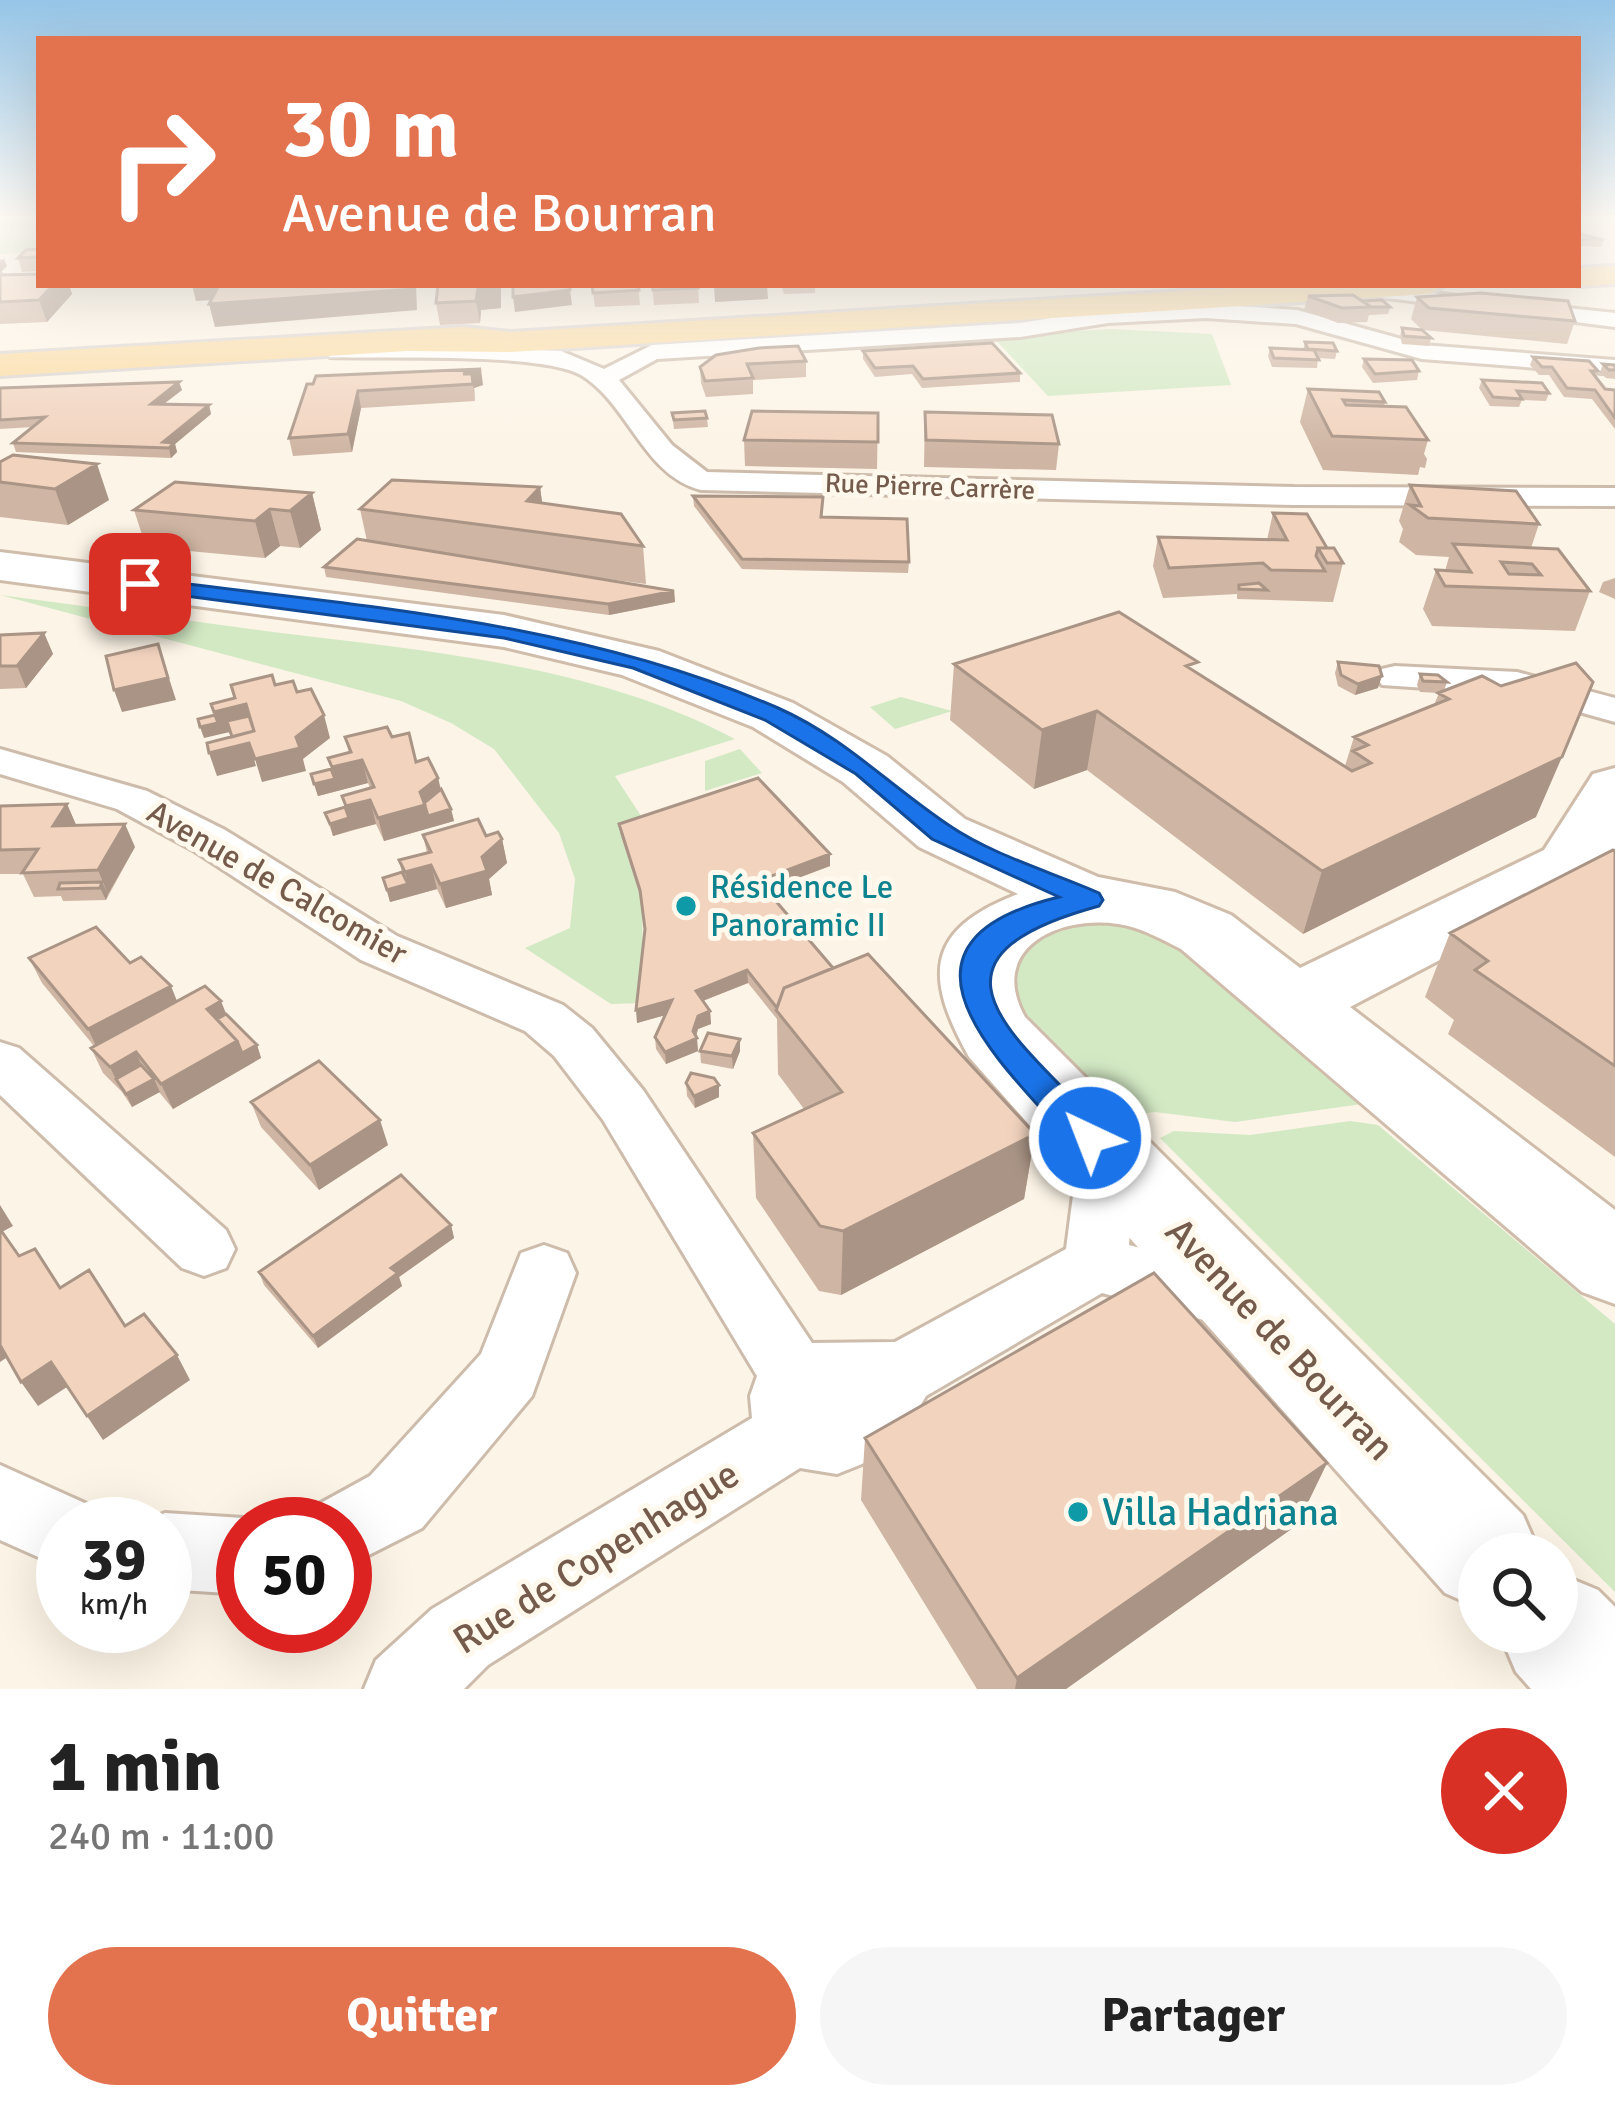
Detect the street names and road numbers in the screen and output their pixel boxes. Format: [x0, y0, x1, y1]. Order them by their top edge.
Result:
street label: Rue Pierre Carrère [824, 467, 1036, 507]
street label: Avenue de Calcomier [139, 792, 415, 974]
street label: Avenue de Bourran [1155, 1208, 1405, 1470]
street label: Rue de Copenhague [444, 1450, 748, 1664]

